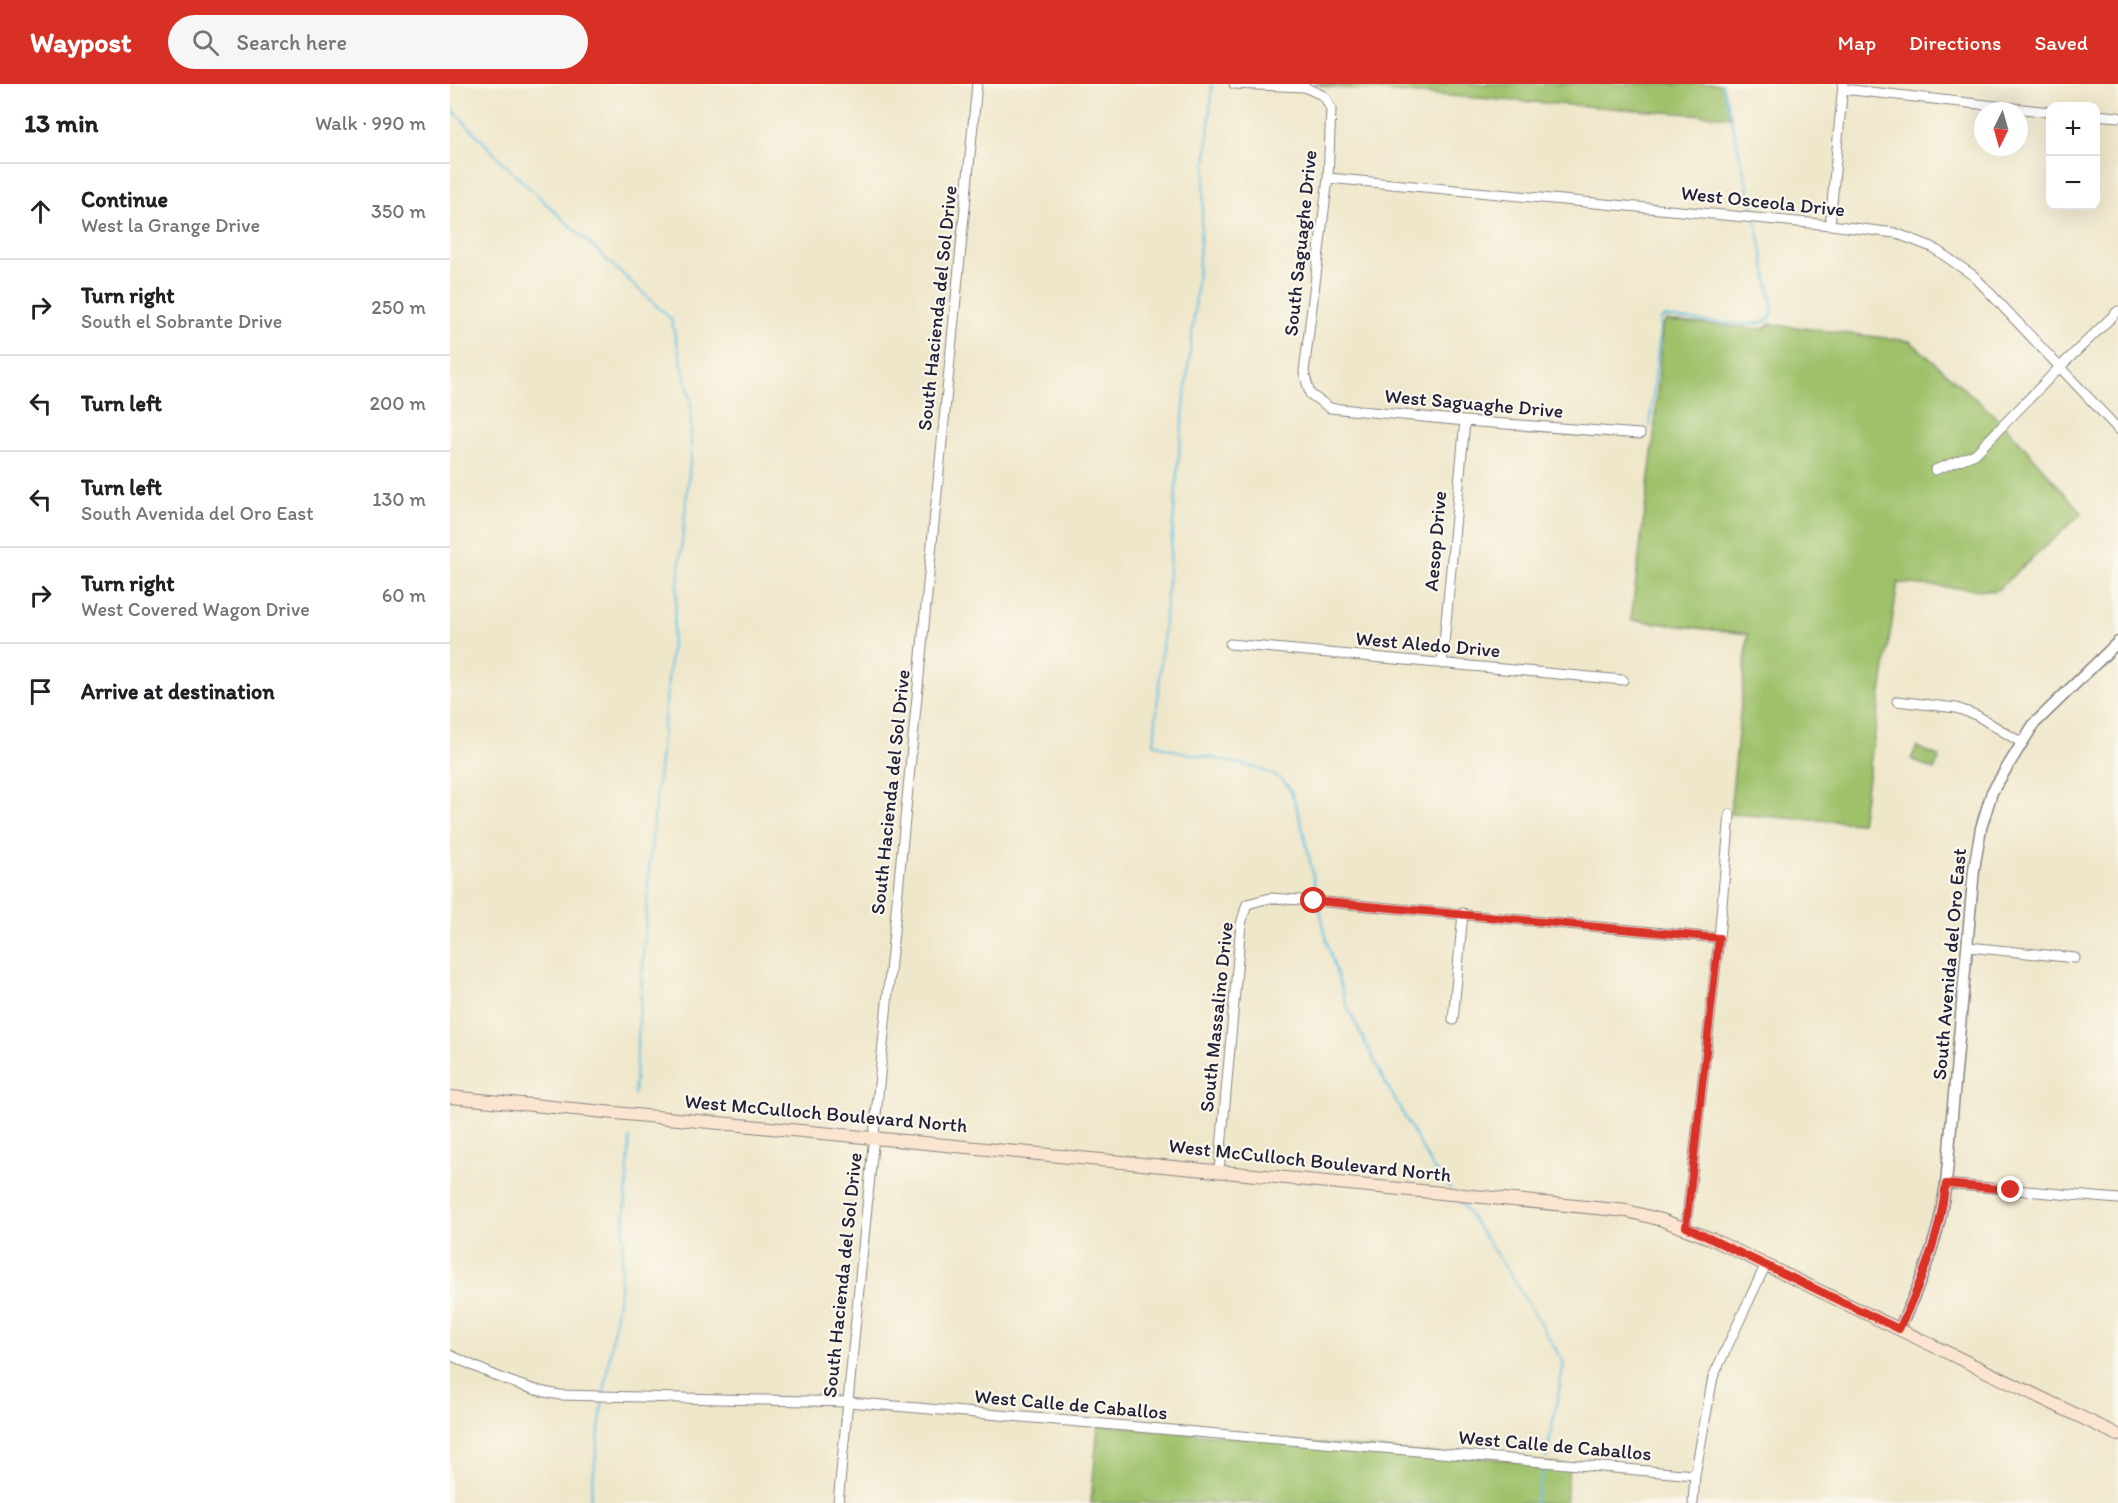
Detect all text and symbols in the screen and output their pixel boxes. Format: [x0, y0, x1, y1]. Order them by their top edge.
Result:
search box [168, 15, 588, 69]
text: Waypost [30, 25, 132, 59]
icon: search [189, 26, 222, 59]
text: Search here [237, 29, 347, 56]
text: Map [1838, 30, 1876, 55]
text: Directions [1909, 30, 2001, 55]
text: Saved [2034, 30, 2088, 55]
north arrow [1974, 102, 2028, 156]
map controls [2046, 102, 2100, 210]
button: + [2046, 102, 2100, 156]
text: 13 min [24, 107, 98, 139]
text: Walk · 990 m [315, 111, 426, 135]
street label: South Saguaghe Drive [1278, 149, 1322, 337]
button: − [2046, 156, 2100, 210]
street label: West Osceola Drive [1680, 180, 1846, 222]
street label: South Hacienda del Sol Drive [912, 184, 962, 432]
text: Continue [81, 186, 168, 213]
icon: ahead [24, 195, 57, 228]
text: 350 m [371, 199, 426, 223]
text: West la Grange Drive [81, 213, 260, 237]
text: Turn right [81, 282, 175, 309]
icon: right [24, 291, 57, 324]
text: 250 m [371, 295, 426, 319]
text: South el Sobrante Drive [81, 309, 282, 333]
street label: West Saguaghe Drive [1384, 383, 1564, 423]
icon: left [24, 387, 57, 420]
text: Turn left [81, 390, 162, 417]
text: 200 m [370, 391, 426, 415]
text: Turn left [81, 474, 162, 501]
icon: left [24, 483, 57, 516]
text: 130 m [372, 487, 426, 511]
street label: Aesop Drive [1419, 490, 1451, 592]
text: South Avenida del Oro East [81, 501, 314, 525]
text: Turn right [81, 570, 175, 597]
icon: right [24, 579, 57, 612]
text: 60 m [382, 583, 426, 607]
text: West Covered Wagon Drive [81, 597, 310, 621]
street label: West Aledo Drive [1355, 626, 1501, 662]
street label: South Hacienda del Sol Drive [865, 668, 915, 916]
icon: arrive [24, 675, 57, 708]
text: Arrive at destination [81, 678, 275, 705]
street label: South Avenida del Oro East [1927, 847, 1971, 1081]
route start [1300, 887, 1326, 913]
street label: South Massalino Drive [1194, 921, 1238, 1113]
street label: West McCulloch Boulevard North [684, 1089, 968, 1137]
street label: West McCulloch Boulevard North [1168, 1133, 1452, 1187]
street label: South Hacienda del Sol Drive [817, 1151, 867, 1399]
route end [1997, 1176, 2023, 1202]
street label: West Calle de Caballos [973, 1384, 1169, 1424]
street label: West Calle de Caballos [1457, 1425, 1653, 1465]

